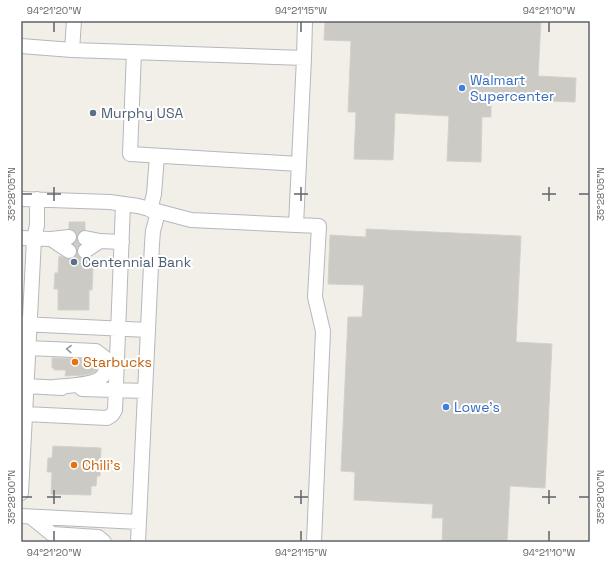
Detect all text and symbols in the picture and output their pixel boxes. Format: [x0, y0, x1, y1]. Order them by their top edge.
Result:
text: 94°21'20"W [27, 4, 81, 17]
text: 94°21'15"W [275, 4, 327, 17]
text: 94°21'10"W [523, 4, 575, 17]
place label: Walmart Supercenter [470, 71, 554, 105]
marker: Walmart Supercenter [457, 83, 467, 93]
place label: Murphy USA [101, 104, 183, 122]
marker: Murphy USA [88, 108, 98, 118]
text: 35°28'05"N [5, 167, 18, 221]
text: 35°28'05"N [594, 167, 607, 221]
place label: Centennial Bank [82, 253, 192, 271]
marker: Centennial Bank [69, 257, 79, 267]
one-way arrow [66, 345, 72, 354]
place label: Starbucks [83, 353, 152, 371]
marker: Starbucks [70, 357, 80, 367]
place label: Lowe's [454, 398, 500, 416]
marker: Lowe's [441, 402, 451, 412]
place label: Chili's [82, 456, 121, 474]
marker: Chili's [69, 460, 79, 470]
text: 35°28'00"N [5, 470, 18, 524]
text: 35°28'00"N [594, 470, 607, 524]
text: 94°21'20"W [27, 546, 81, 559]
text: 94°21'15"W [275, 546, 327, 559]
text: 94°21'10"W [523, 546, 575, 559]

